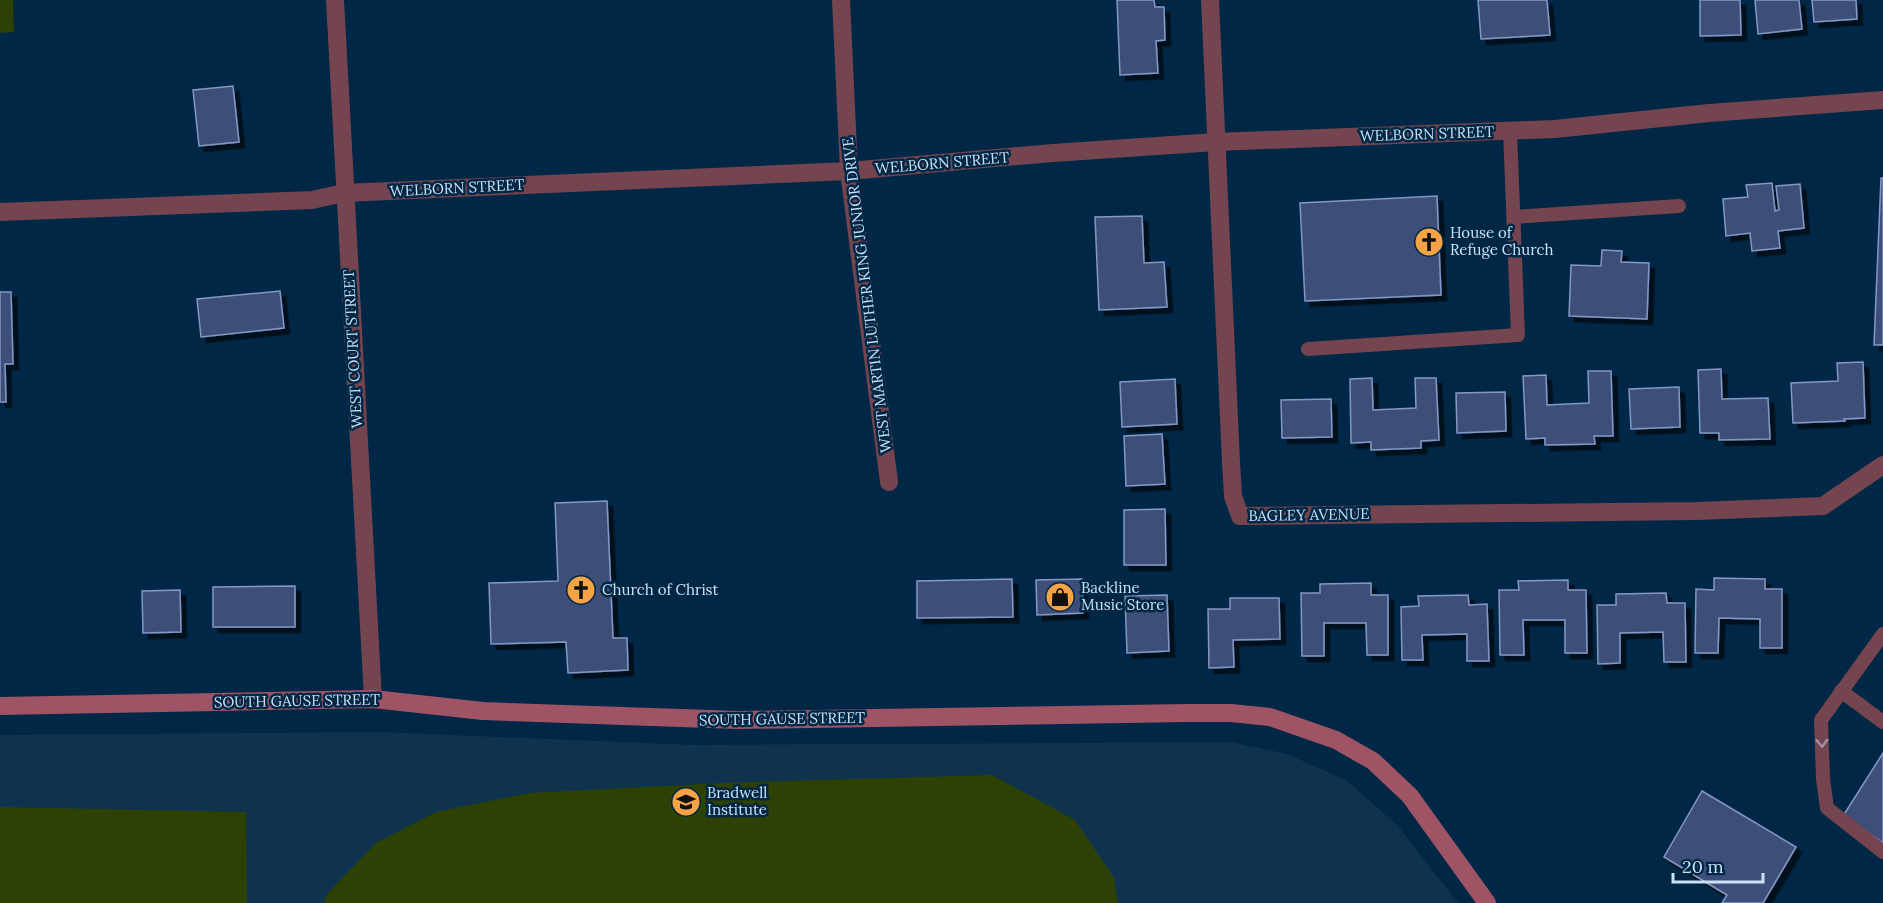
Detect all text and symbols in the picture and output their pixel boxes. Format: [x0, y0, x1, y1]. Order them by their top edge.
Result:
street label: WELBORN STREET [1359, 122, 1495, 145]
street label: WEST MARTIN LUTHER KING JUNIOR DRIVE [838, 136, 895, 454]
street label: WELBORN STREET [874, 147, 1010, 178]
street label: WELBORN STREET [389, 174, 525, 201]
place label: House of Refuge Church [1450, 223, 1554, 259]
church icon: House of Refuge Church [1413, 226, 1445, 258]
street label: WEST COURT STREET [339, 269, 366, 429]
street label: BAGLEY AVENUE [1248, 504, 1370, 525]
church icon: Church of Christ [565, 574, 597, 606]
place label: Backline Music Store [1081, 578, 1164, 614]
place label: Church of Christ [602, 580, 719, 599]
shop icon: Backline Music Store [1044, 581, 1076, 613]
street label: SOUTH GAUSE STREET [214, 690, 381, 711]
street label: SOUTH GAUSE STREET [699, 708, 866, 729]
one-way arrow [1815, 739, 1828, 748]
place label: Bradwell Institute [707, 783, 767, 819]
school or university icon: Bradwell Institute [670, 786, 702, 818]
scale bar [1673, 846, 1763, 884]
text: 20 m [1682, 855, 1724, 878]

